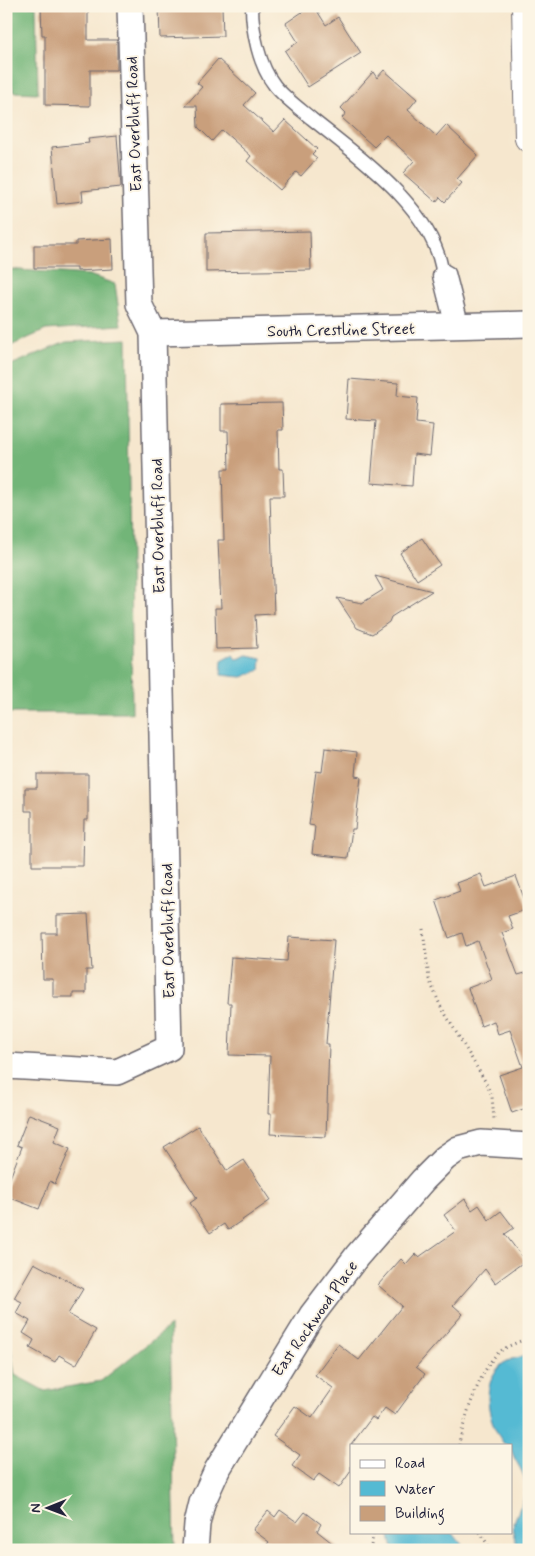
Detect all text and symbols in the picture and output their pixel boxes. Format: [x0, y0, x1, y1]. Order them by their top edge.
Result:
street label: East Overbluff Road [122, 56, 147, 192]
street label: South Crestline Street [267, 319, 415, 342]
street label: East Overbluff Road [147, 458, 170, 594]
street label: East Overbluff Road [157, 863, 180, 999]
street label: East Rockwood Place [267, 1257, 363, 1381]
legend [350, 1444, 512, 1534]
text: Road [395, 1454, 425, 1474]
text: Water [395, 1480, 435, 1500]
north arrow [22, 1484, 72, 1534]
text: N [27, 1503, 45, 1513]
text: Building [395, 1504, 445, 1525]

